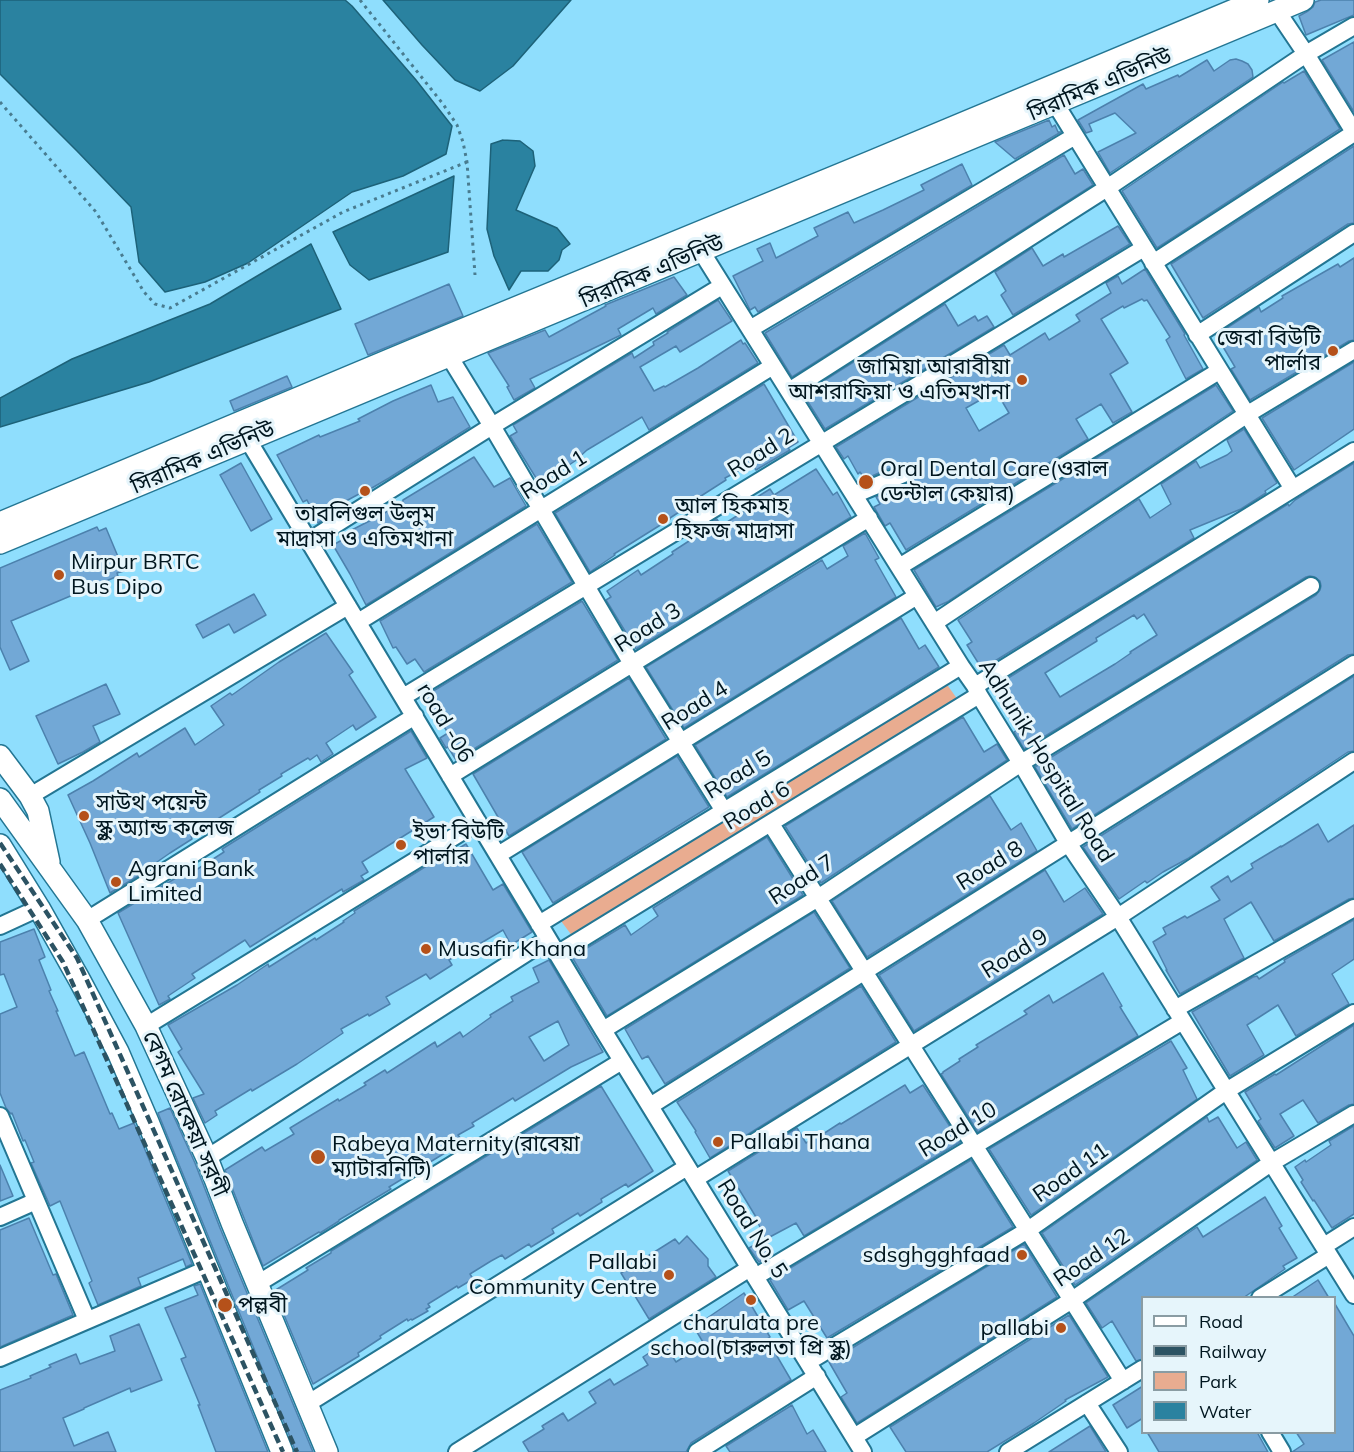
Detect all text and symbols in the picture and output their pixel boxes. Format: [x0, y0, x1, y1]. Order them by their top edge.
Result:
street label: সিরামিক এভিনিউ [1024, 43, 1176, 127]
street label: সিরামিক এভিনিউ [576, 230, 728, 314]
place label: জেবা বিউটি পার্লার [1217, 325, 1321, 376]
marker: জেবা বিউটি পার্লার [1326, 344, 1340, 358]
place label: জামিয়া আরাবীয়া আশরাফিয়া ও এতিমখানা [789, 354, 1010, 406]
marker: জামিয়া আরাবীয়া আশরাফিয়া ও এতিমখানা [1015, 373, 1029, 387]
street label: সিরামিক এভিনিউ [127, 416, 279, 500]
street label: Road 2 [723, 422, 799, 484]
street label: Road 1 [516, 444, 592, 506]
place label: Oral Dental Care(ওরাল ডেন্টাল কেয়ার) [880, 456, 1108, 508]
marker: Oral Dental Care(ওরাল ডেন্টাল কেয়ার) [857, 473, 875, 491]
marker: তাবলিগুল উলুম মাদ্রাসা ও এতিমখানা [358, 484, 372, 498]
place label: আল হিকমাহ হিফজ মাদ্রাসা [675, 493, 794, 544]
place label: তাবলিগুল উলুম মাদ্রাসা ও এতিমখানা [277, 501, 453, 552]
marker: আল হিকমাহ হিফজ মাদ্রাসা [656, 512, 670, 526]
place label: Mirpur BRTC Bus Dipo [71, 549, 200, 600]
marker: Mirpur BRTC Bus Dipo [52, 568, 66, 582]
street label: Road 3 [610, 597, 686, 659]
street label: Adhunik Hospital Road [973, 655, 1119, 867]
street label: Road 4 [657, 675, 733, 737]
street label: road -06 [411, 678, 479, 768]
street label: Road 5 [700, 745, 776, 805]
street label: Road 6 [719, 776, 795, 836]
place label: সাউথ পয়েন্ট স্কুল অ্যান্ড কলেজ [96, 790, 234, 842]
marker: সাউথ পয়েন্ট স্কুল অ্যান্ড কলেজ [77, 809, 91, 823]
place label: ইভা বিউটি পার্লার [413, 819, 504, 870]
street label: Road 8 [952, 835, 1028, 897]
marker: ইভা বিউটি পার্লার [394, 838, 408, 852]
street label: Road 7 [764, 849, 840, 911]
place label: Agrani Bank Limited [128, 856, 255, 908]
marker: Agrani Bank Limited [109, 875, 123, 889]
street label: Road 9 [977, 923, 1053, 985]
place label: Musafir Khana [438, 936, 586, 962]
marker: Musafir Khana [419, 942, 433, 956]
street label: বেগম রোকেয়া সরণী [137, 1027, 233, 1201]
street label: Road 10 [914, 1097, 1002, 1163]
place label: Pallabi Thana [730, 1129, 870, 1155]
place label: Rabeya Maternity(রাবেয়া ম্যাটারনিটি) [332, 1131, 580, 1182]
marker: Pallabi Thana [711, 1135, 725, 1149]
street label: Road 11 [1028, 1138, 1114, 1208]
marker: Rabeya Maternity(রাবেয়া ম্যাটারনিটি) [309, 1148, 327, 1166]
street label: Road No. 5 [711, 1174, 793, 1284]
street label: Road 12 [1049, 1223, 1135, 1293]
place label: sdsghgghfaad [862, 1242, 1010, 1268]
marker: sdsghgghfaad [1015, 1248, 1029, 1262]
place label: Pallabi Community Centre [469, 1249, 657, 1300]
marker: Pallabi Community Centre [662, 1268, 676, 1282]
place label: পল্লবী [238, 1292, 287, 1318]
marker: charulata pre school(চারুলতা প্রি স্কুল) [744, 1293, 758, 1307]
marker: পল্লবী [216, 1296, 234, 1314]
legend [1141, 1296, 1336, 1434]
place label: charulata pre school(চারুলতা প্রি স্কুল) [650, 1310, 852, 1362]
text: Road [1199, 1310, 1243, 1333]
place label: pallabi [980, 1315, 1049, 1341]
marker: pallabi [1054, 1321, 1068, 1335]
text: Railway [1199, 1340, 1267, 1363]
text: Park [1199, 1370, 1237, 1393]
text: Water [1199, 1400, 1251, 1423]

